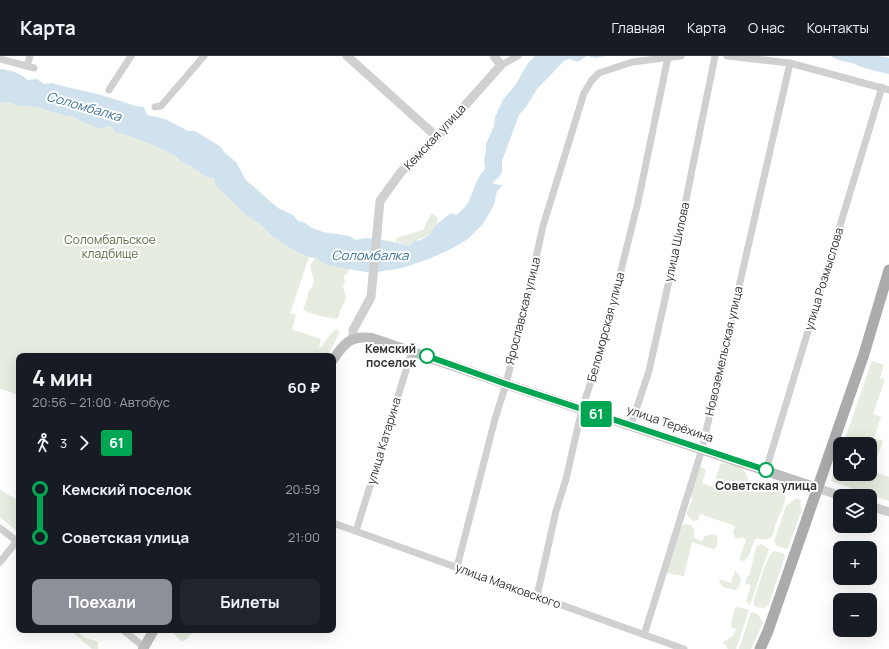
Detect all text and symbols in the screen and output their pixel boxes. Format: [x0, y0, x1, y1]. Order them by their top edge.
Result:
text: Карта [20, 15, 76, 41]
text: Главная [612, 18, 665, 37]
text: Карта [687, 18, 726, 37]
text: О нас [748, 18, 785, 37]
text: Контакты [807, 18, 869, 37]
water label: Соломбалка [44, 87, 124, 125]
street label: Кемская улица [400, 100, 470, 173]
street label: улица Шилова [660, 200, 693, 283]
street label: улица Розмыслова [800, 225, 847, 332]
park label: Соломбальское кладбище [64, 231, 156, 262]
water label: Соломбалка [331, 246, 409, 264]
street label: Ярославская улица [501, 255, 544, 367]
street label: Беломорская улица [583, 270, 628, 384]
street label: Новоземельская улица [700, 284, 747, 417]
place label: Кемский поселок [365, 340, 417, 371]
marker: Кемский поселок [419, 348, 435, 364]
text: 4 мин [32, 363, 93, 393]
text: 60 ₽ [288, 377, 320, 398]
text: 20:56 – 21:00 · Автобус [32, 393, 170, 411]
street label: улица Катарина [362, 395, 405, 487]
line badge: 61 [578, 401, 614, 427]
street label: улица Терёхина [625, 401, 716, 446]
text: 61 [589, 404, 603, 423]
icon: walk [32, 432, 54, 454]
icon: forward [73, 432, 95, 454]
text: 61 [109, 433, 124, 452]
text: 3 [60, 434, 67, 452]
map controls [833, 437, 877, 637]
button: locate [833, 437, 877, 481]
marker: Советская улица [758, 462, 774, 478]
place label: Советская улица [715, 477, 817, 494]
text: Кемский поселок [62, 479, 191, 500]
text: 20:59 [285, 480, 320, 498]
button: layers [833, 489, 877, 533]
text: Советская улица [62, 527, 189, 548]
text: 21:00 [288, 528, 320, 546]
button: + [833, 541, 877, 585]
street label: улица Маяковского [453, 559, 563, 613]
button: Поехали [32, 579, 172, 625]
button: Билеты [180, 579, 320, 625]
button: − [833, 593, 877, 637]

